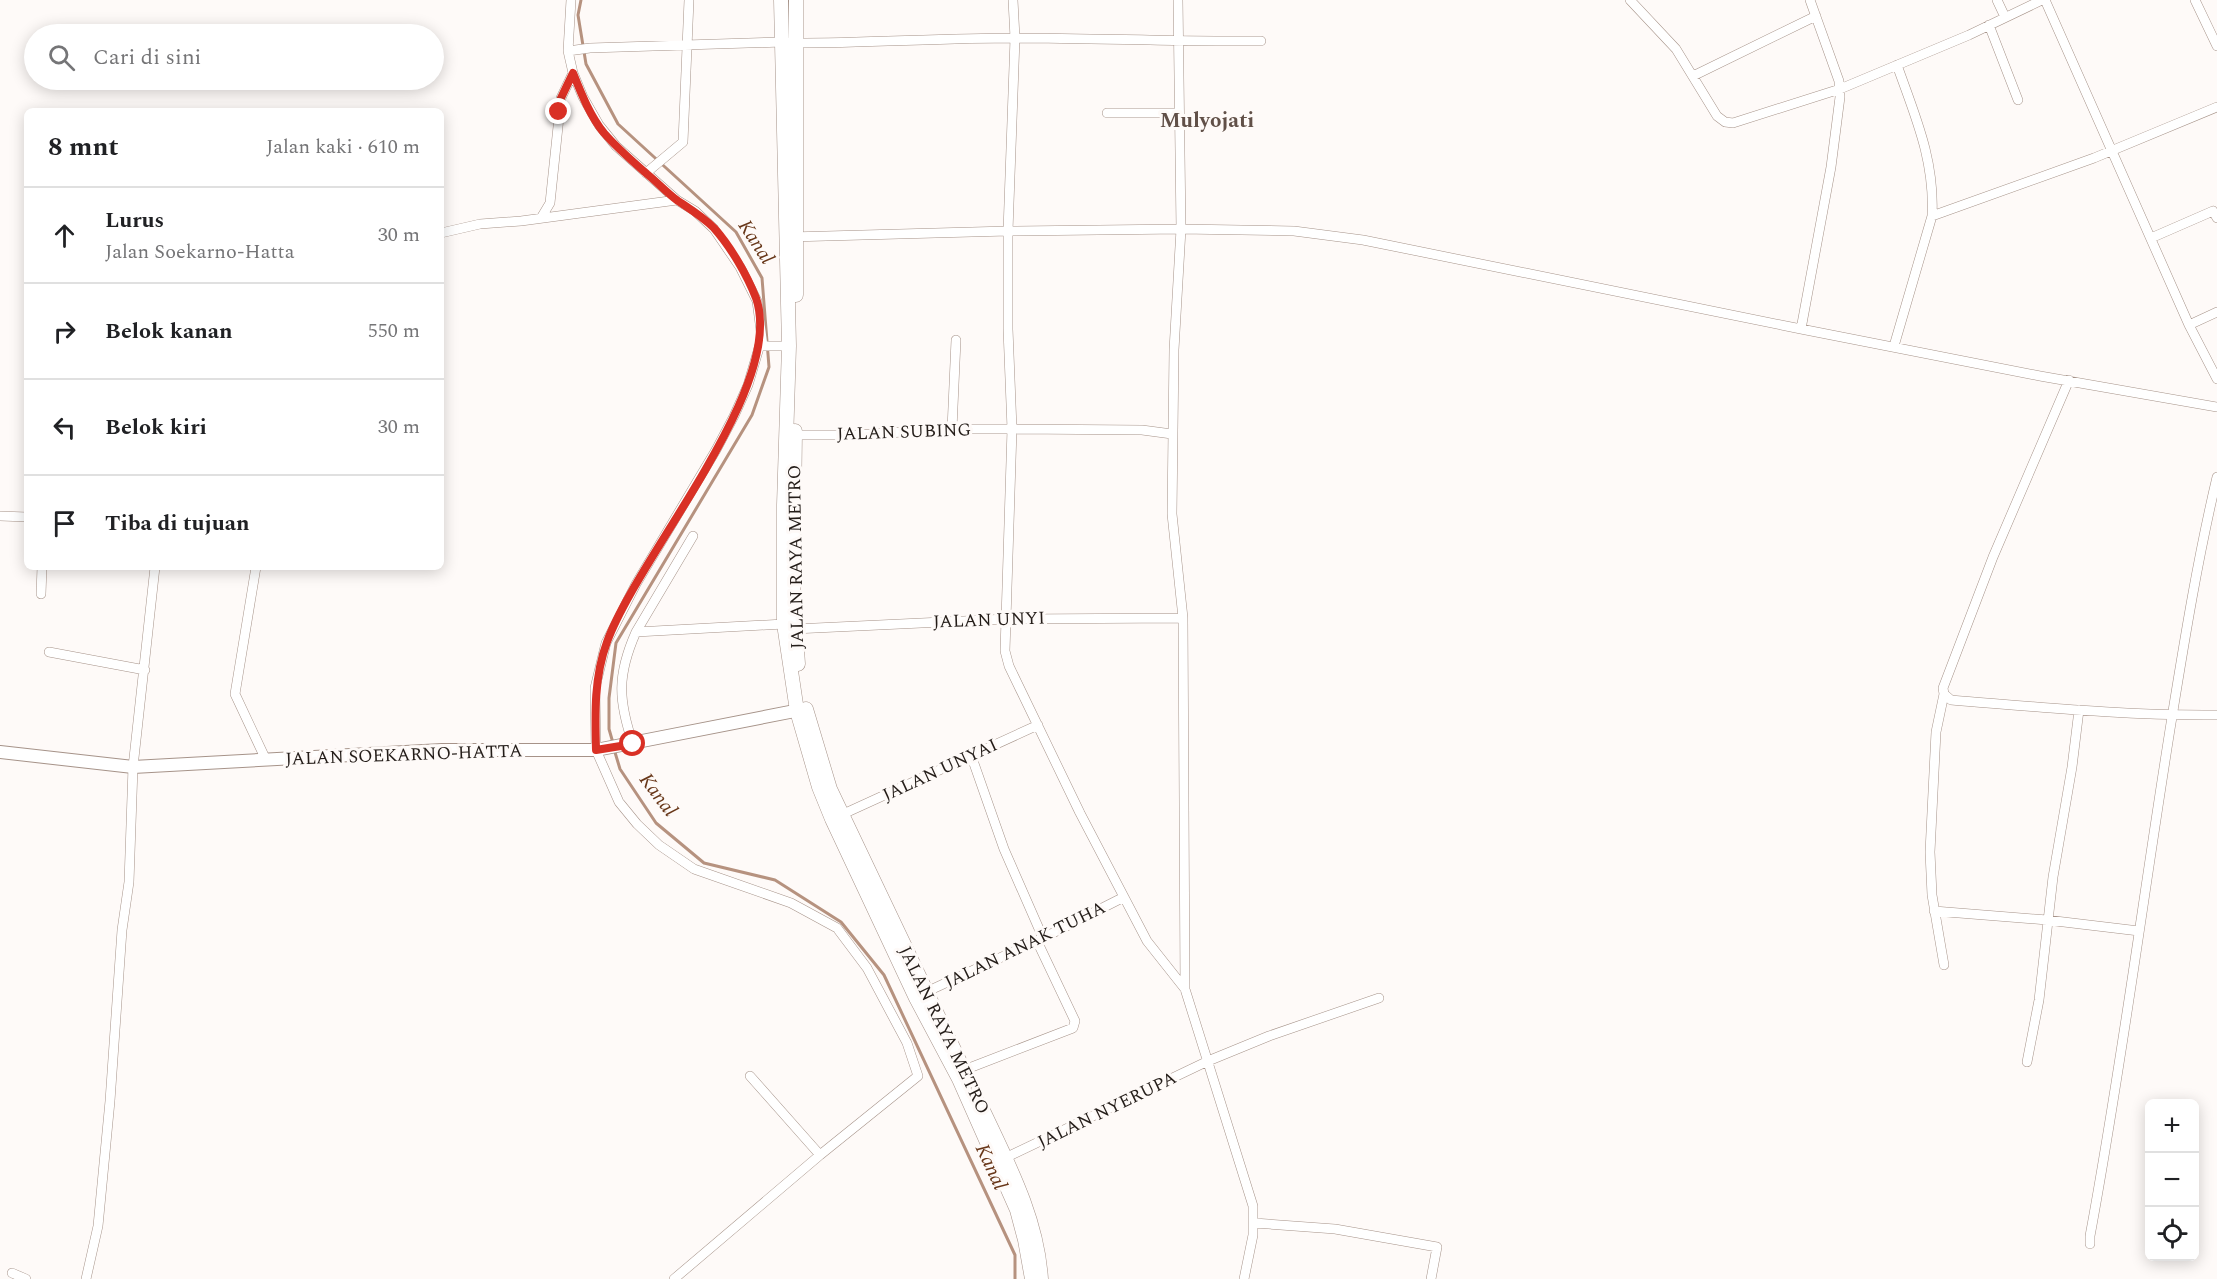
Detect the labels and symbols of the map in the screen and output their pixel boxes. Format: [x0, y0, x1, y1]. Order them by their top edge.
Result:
route end [545, 98, 571, 124]
district label: Mulyojati [1160, 105, 1254, 137]
water label: Kanal [730, 214, 782, 270]
street label: JALAN SUBING [836, 416, 972, 448]
street label: JALAN RAYA METRO [781, 465, 811, 649]
street label: JALAN UNYI [933, 605, 1045, 635]
route start [619, 730, 645, 756]
street label: JALAN UNYAI [878, 732, 1002, 808]
street label: JALAN SOEKARNO-HATTA [285, 737, 523, 773]
water label: Kanal [631, 767, 685, 823]
street label: JALAN ANAK TUHA [940, 894, 1110, 996]
street label: JALAN RAYA METRO [891, 941, 997, 1119]
street label: JALAN NYERUPA [1033, 1065, 1181, 1155]
water label: Kanal [967, 1139, 1015, 1195]

